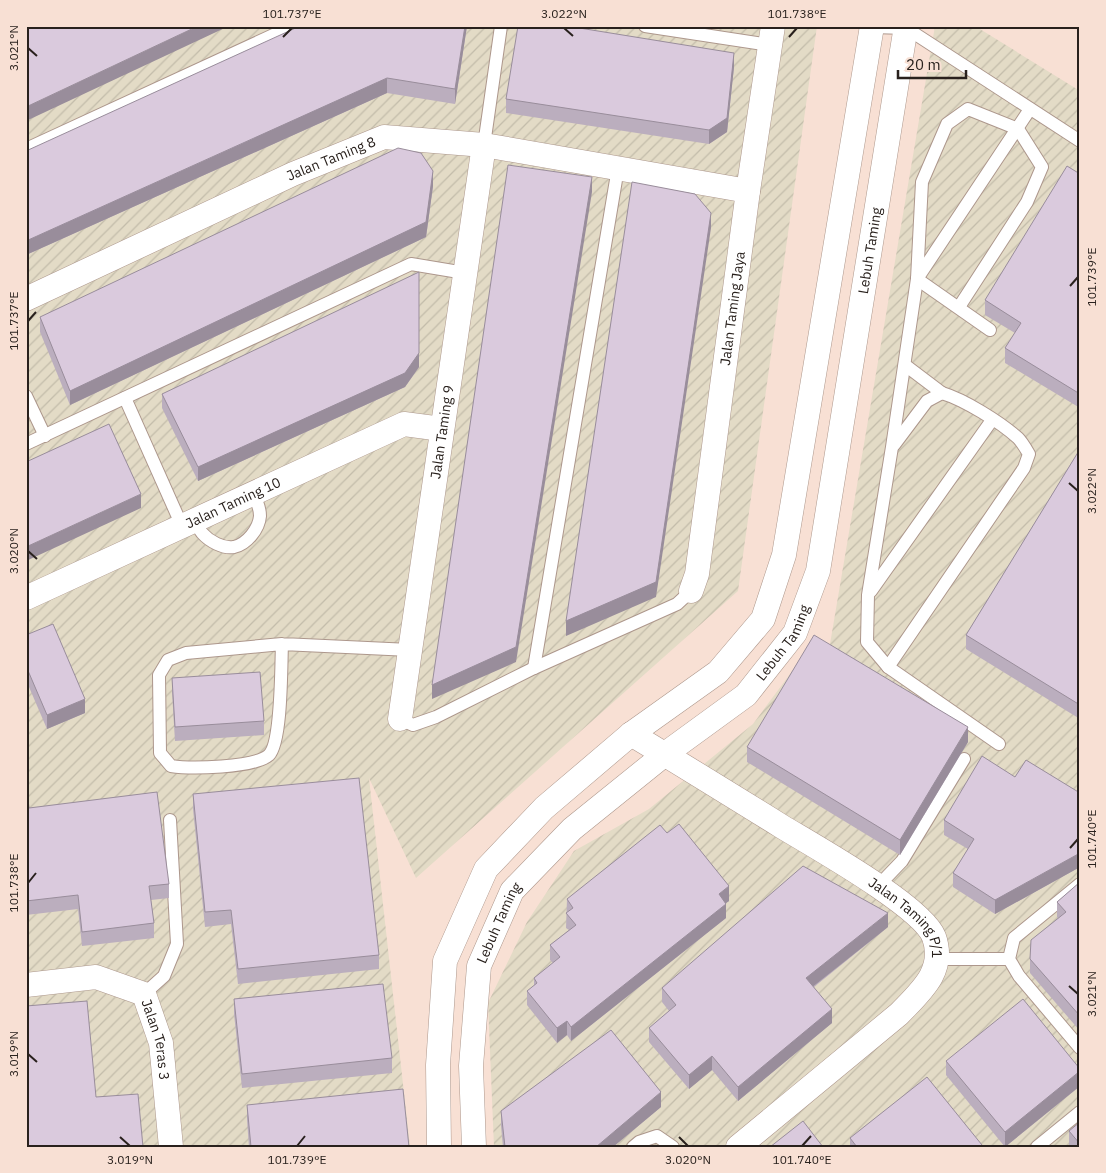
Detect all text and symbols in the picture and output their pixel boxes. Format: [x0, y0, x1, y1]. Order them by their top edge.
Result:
text: 101.737°E [262, 6, 322, 21]
text: 3.022°N [541, 6, 587, 21]
text: 101.738°E [767, 6, 827, 21]
text: 3.021°N [6, 25, 21, 71]
scale bar [898, 48, 966, 80]
text: 20 m [906, 55, 941, 74]
street label: Jalan Taming 8 [284, 132, 378, 185]
street label: Lebuh Taming [854, 205, 886, 295]
text: 101.739°E [1084, 247, 1099, 307]
street label: Jalan Taming Jaya [716, 250, 749, 367]
text: 101.737°E [6, 291, 21, 351]
street label: Jalan Taming 9 [426, 384, 458, 480]
text: 3.022°N [1084, 468, 1099, 514]
street label: Jalan Taming 10 [183, 473, 284, 532]
text: 3.020°N [6, 528, 21, 574]
street label: Lebuh Taming [752, 602, 814, 684]
text: 101.740°E [1084, 809, 1099, 869]
text: 101.738°E [6, 853, 21, 913]
street label: Jalan Taming P/1 [865, 873, 946, 958]
street label: Lebuh Taming [472, 878, 525, 966]
text: 3.021°N [1084, 971, 1099, 1017]
street label: Jalan Teras 3 [137, 997, 174, 1081]
text: 3.019°N [6, 1031, 21, 1077]
text: 3.019°N [107, 1152, 153, 1167]
text: 101.739°E [267, 1152, 327, 1167]
text: 3.020°N [665, 1152, 711, 1167]
text: 101.740°E [772, 1152, 832, 1167]

